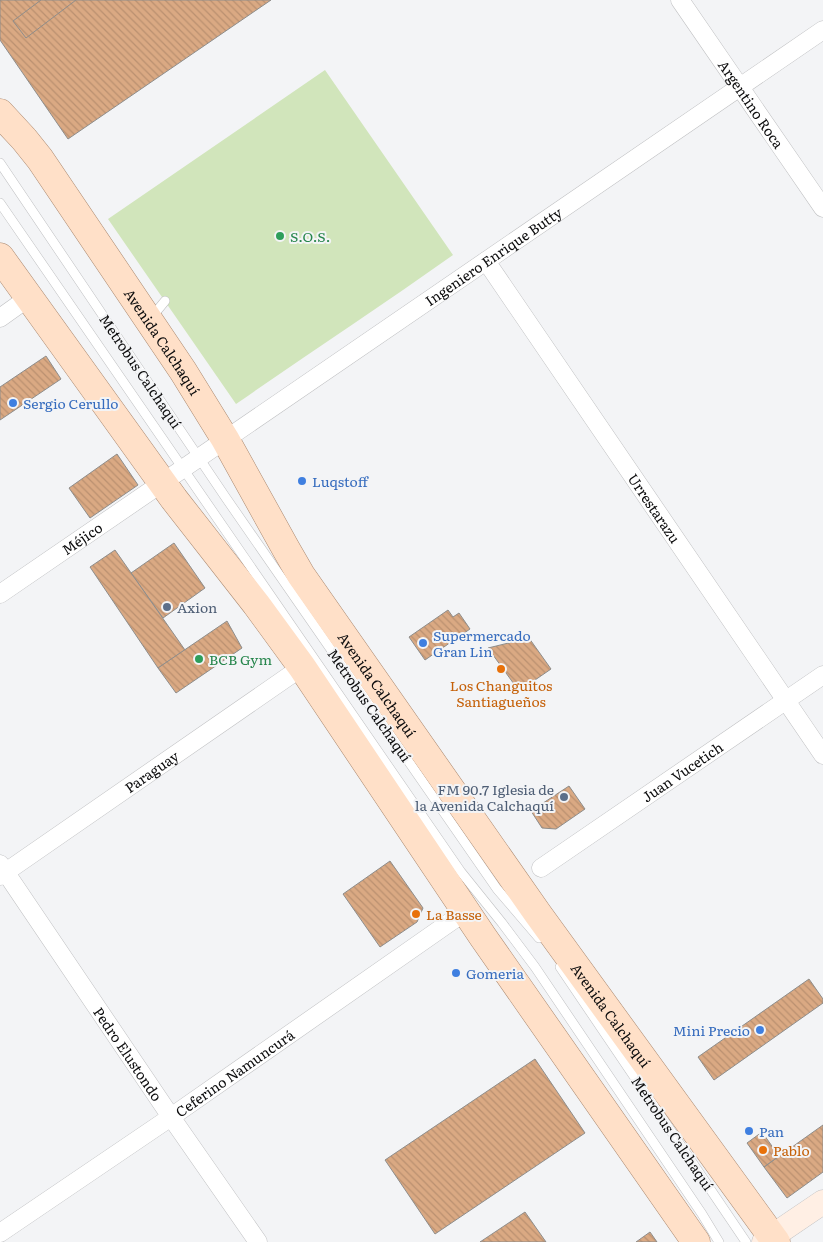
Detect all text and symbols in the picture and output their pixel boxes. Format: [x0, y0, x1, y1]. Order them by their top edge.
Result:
street label: Argentino Roca [714, 56, 789, 152]
street label: Ingeniero Enrique Butty [421, 201, 567, 310]
place label: S.O.S. [290, 226, 330, 246]
marker: S.O.S. [274, 230, 286, 242]
street label: Avenida Calchaquí [120, 284, 206, 399]
street label: Metrobus Calchaquí [95, 310, 187, 432]
place label: Sergio Cerullo [23, 393, 118, 413]
marker: Sergio Cerullo [7, 397, 19, 409]
street label: Urrestarazu [624, 469, 685, 547]
place label: Luqstoff [312, 471, 369, 491]
marker: Luqstoff [296, 475, 308, 487]
street label: Méjico [57, 517, 106, 559]
place label: Axion [177, 597, 217, 617]
marker: Axion [161, 601, 173, 613]
place label: Supermercado Gran Lin [433, 625, 531, 661]
street label: Avenida Calchaquí [334, 628, 422, 741]
marker: Supermercado Gran Lin [417, 637, 429, 649]
street label: Metrobus Calchaquí [323, 644, 417, 766]
place label: BCB Gym [209, 649, 272, 669]
marker: BCB Gym [193, 653, 205, 665]
marker: Los Changuitos Santiagueños [495, 663, 507, 675]
place label: Los Changuitos Santiagueños [450, 675, 552, 711]
street label: Juan Vucetich [638, 737, 727, 806]
street label: Paraguay [120, 745, 183, 797]
place label: FM 90.7 Iglesia de la Avenida Calchaquí [415, 779, 554, 815]
marker: FM 90.7 Iglesia de la Avenida Calchaquí [558, 791, 570, 803]
place label: La Basse [426, 904, 482, 924]
marker: La Basse [410, 908, 422, 920]
street label: Avenida Calchaquí [567, 959, 656, 1072]
place label: Gomeria [466, 963, 524, 983]
marker: Gomeria [450, 967, 462, 979]
street label: Pedro Elustondo [89, 1003, 167, 1105]
place label: Mini Precio [673, 1020, 750, 1040]
street label: Ceferino Namuncurá [171, 1024, 298, 1121]
marker: Mini Precio [754, 1024, 766, 1036]
street label: Metrobus Calchaquí [627, 1072, 719, 1194]
place label: Pan [759, 1121, 784, 1141]
marker: Pan [743, 1125, 755, 1137]
place label: Pablo [773, 1140, 810, 1160]
marker: Pablo [757, 1144, 769, 1156]

